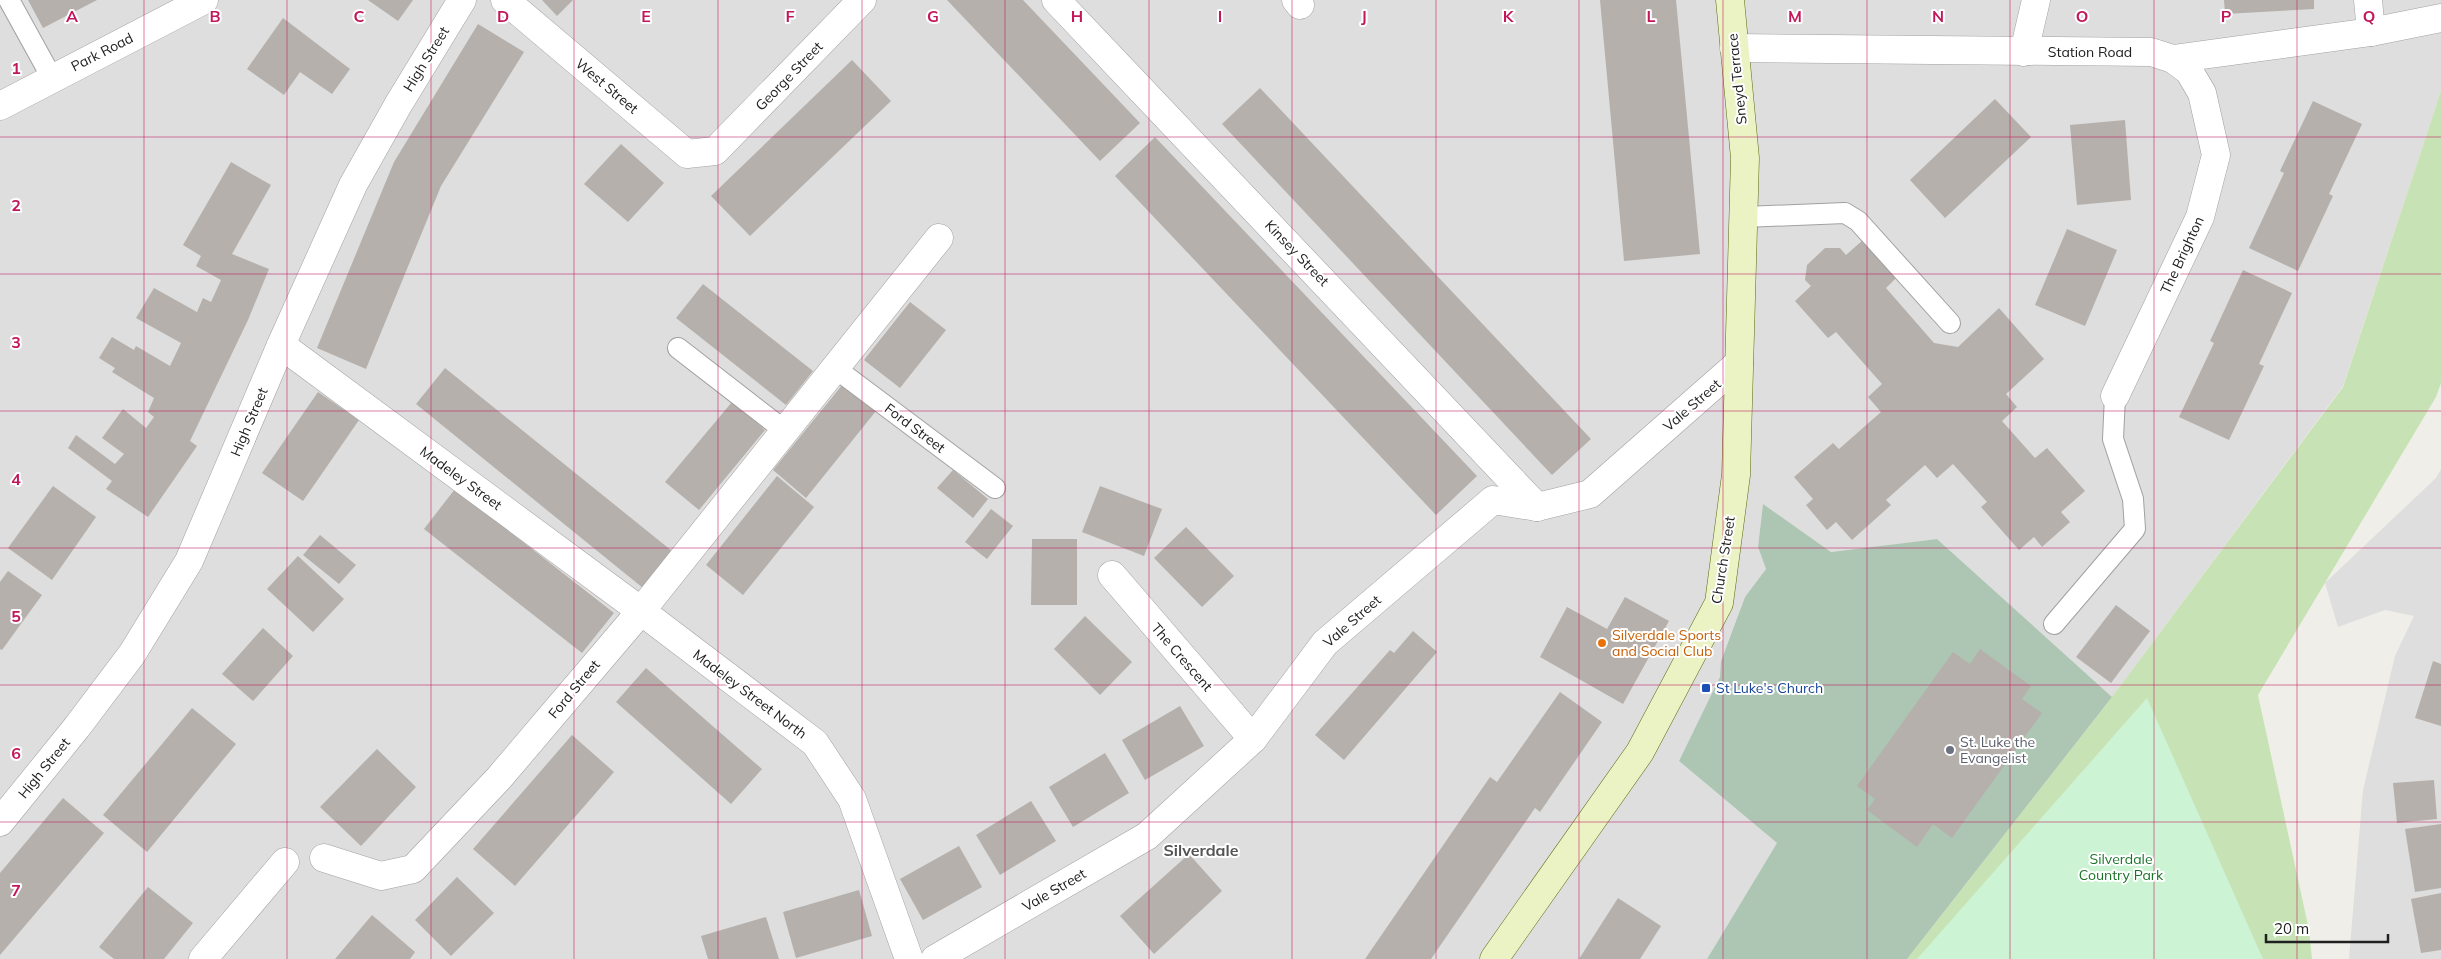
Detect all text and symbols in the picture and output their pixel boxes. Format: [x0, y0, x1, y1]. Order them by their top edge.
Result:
text: A [66, 6, 78, 26]
text: B [209, 6, 221, 26]
text: C [354, 6, 365, 26]
text: D [497, 6, 509, 26]
text: E [641, 6, 651, 26]
text: F [785, 6, 795, 26]
text: G [927, 6, 939, 26]
text: H [1071, 6, 1083, 26]
text: I [1218, 6, 1222, 26]
text: J [1361, 6, 1367, 26]
text: K [1503, 6, 1515, 26]
text: L [1647, 6, 1656, 26]
text: M [1788, 6, 1802, 26]
text: N [1932, 6, 1944, 26]
text: O [2076, 6, 2088, 26]
text: P [2221, 6, 2232, 26]
text: Q [2363, 6, 2375, 26]
street label: High Street [399, 23, 453, 95]
street label: Park Road [68, 29, 136, 75]
street label: Sneyd Terrace [1723, 32, 1751, 126]
street label: George Street [752, 38, 827, 114]
street label: Station Road [2048, 43, 2132, 61]
street label: West Street [572, 55, 642, 118]
text: 1 [11, 58, 21, 78]
text: 2 [11, 195, 21, 215]
street label: The Brighton [2156, 213, 2208, 297]
street label: Kinsey Street [1261, 216, 1333, 290]
text: 3 [11, 332, 21, 352]
street label: Vale Street [1659, 375, 1725, 435]
street label: High Street [226, 385, 272, 459]
street label: Ford Street [881, 399, 949, 457]
street label: Madeley Street [416, 442, 506, 514]
text: 4 [11, 469, 21, 489]
street label: Church Street [1707, 515, 1739, 605]
street label: Vale Street [1319, 591, 1385, 651]
text: 5 [11, 606, 21, 626]
street label: The Crescent [1147, 619, 1217, 695]
place label: Silverdale Sports and Social Club [1612, 626, 1721, 660]
marker: Silverdale Sports and Social Club [1596, 637, 1608, 649]
street label: Madeley Street North [690, 645, 810, 743]
street label: Ford Street [544, 656, 604, 722]
place label: St Luke's Church [1716, 679, 1823, 697]
marker: St Luke's Church [1700, 682, 1712, 694]
place label: St. Luke the Evangelist [1960, 733, 2035, 767]
street label: High Street [14, 734, 74, 802]
text: 6 [11, 743, 21, 763]
marker: St. Luke the Evangelist [1944, 744, 1956, 756]
district label: Silverdale [1164, 840, 1239, 860]
park label: Silverdale Country Park [2079, 850, 2164, 884]
street label: Vale Street [1019, 864, 1089, 915]
text: 7 [11, 880, 21, 900]
scale bar [2266, 912, 2388, 944]
text: 20 m [2274, 919, 2309, 938]

